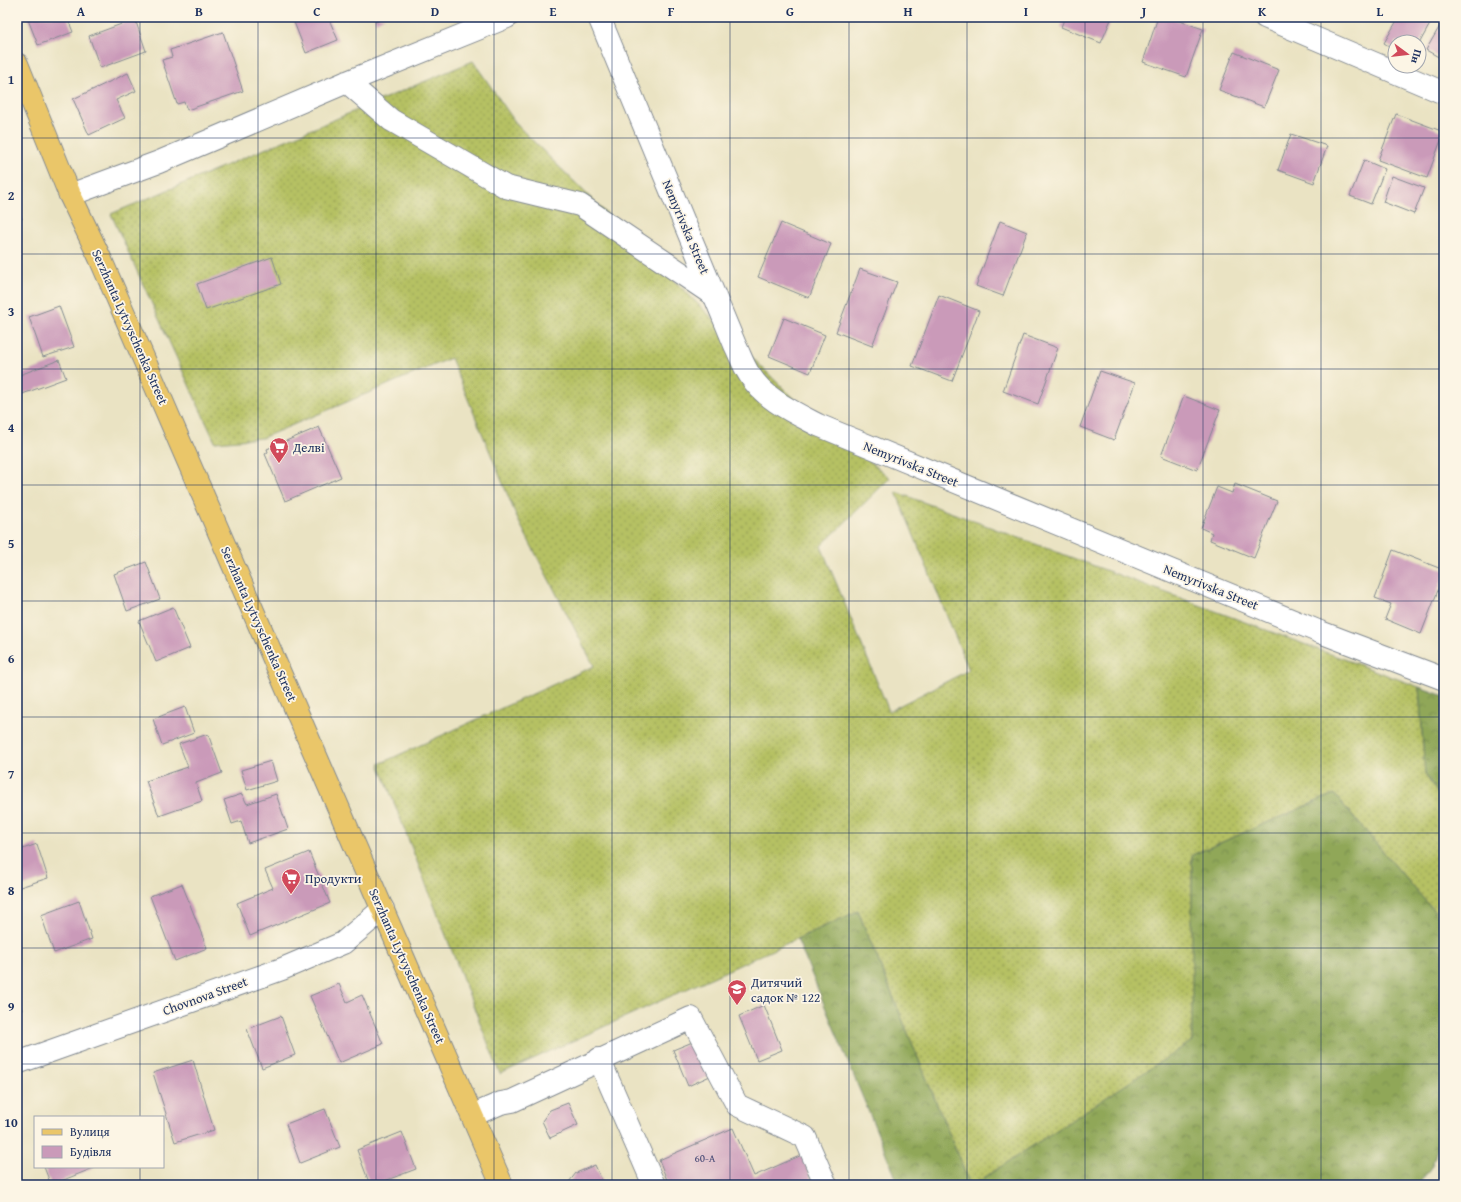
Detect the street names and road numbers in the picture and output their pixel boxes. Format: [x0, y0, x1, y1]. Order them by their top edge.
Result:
street label: Nemyrivska Street [658, 177, 715, 277]
street label: Serzhanta Lytvyschenka Street [87, 246, 173, 408]
street label: Nemyrivska Street [861, 436, 962, 492]
street label: Serzhanta Lytvyschenka Street [216, 543, 302, 705]
street label: Nemyrivska Street [1161, 559, 1262, 615]
street label: Serzhanta Lytvyschenka Street [364, 885, 450, 1047]
street label: Chovnova Street [160, 972, 250, 1020]

